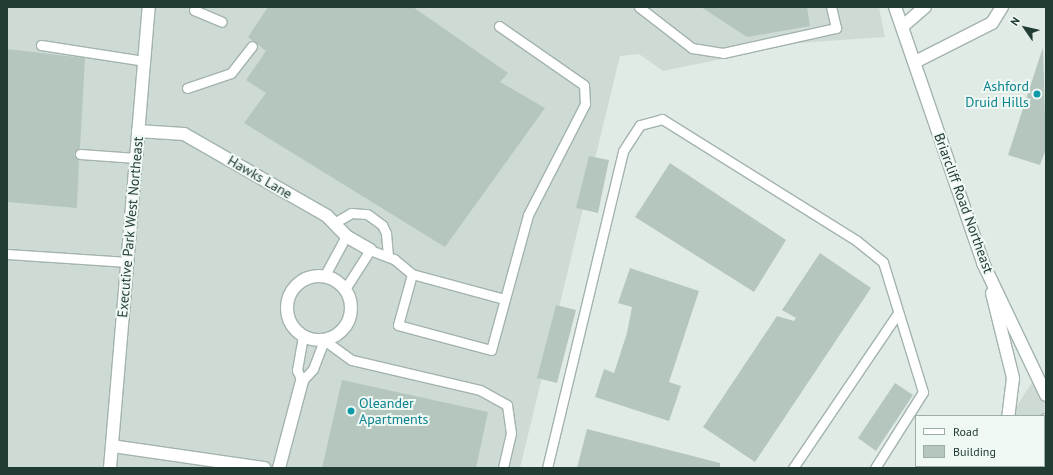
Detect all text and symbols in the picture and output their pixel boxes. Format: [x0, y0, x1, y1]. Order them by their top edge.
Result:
north arrow [1005, 8, 1045, 48]
text: N [1007, 14, 1023, 28]
place label: Ashford Druid Hills [965, 78, 1029, 110]
marker: Ashford Druid Hills [1032, 89, 1042, 99]
street label: Briarcliff Road Northeast [931, 131, 997, 275]
street label: Executive Park West Northeast [114, 135, 146, 319]
street label: Hawks Lane [225, 152, 295, 202]
place label: Oleander Apartments [359, 395, 428, 428]
marker: Oleander Apartments [346, 406, 356, 416]
legend [915, 415, 1045, 467]
text: Road [953, 424, 978, 439]
text: Building [953, 444, 996, 459]

